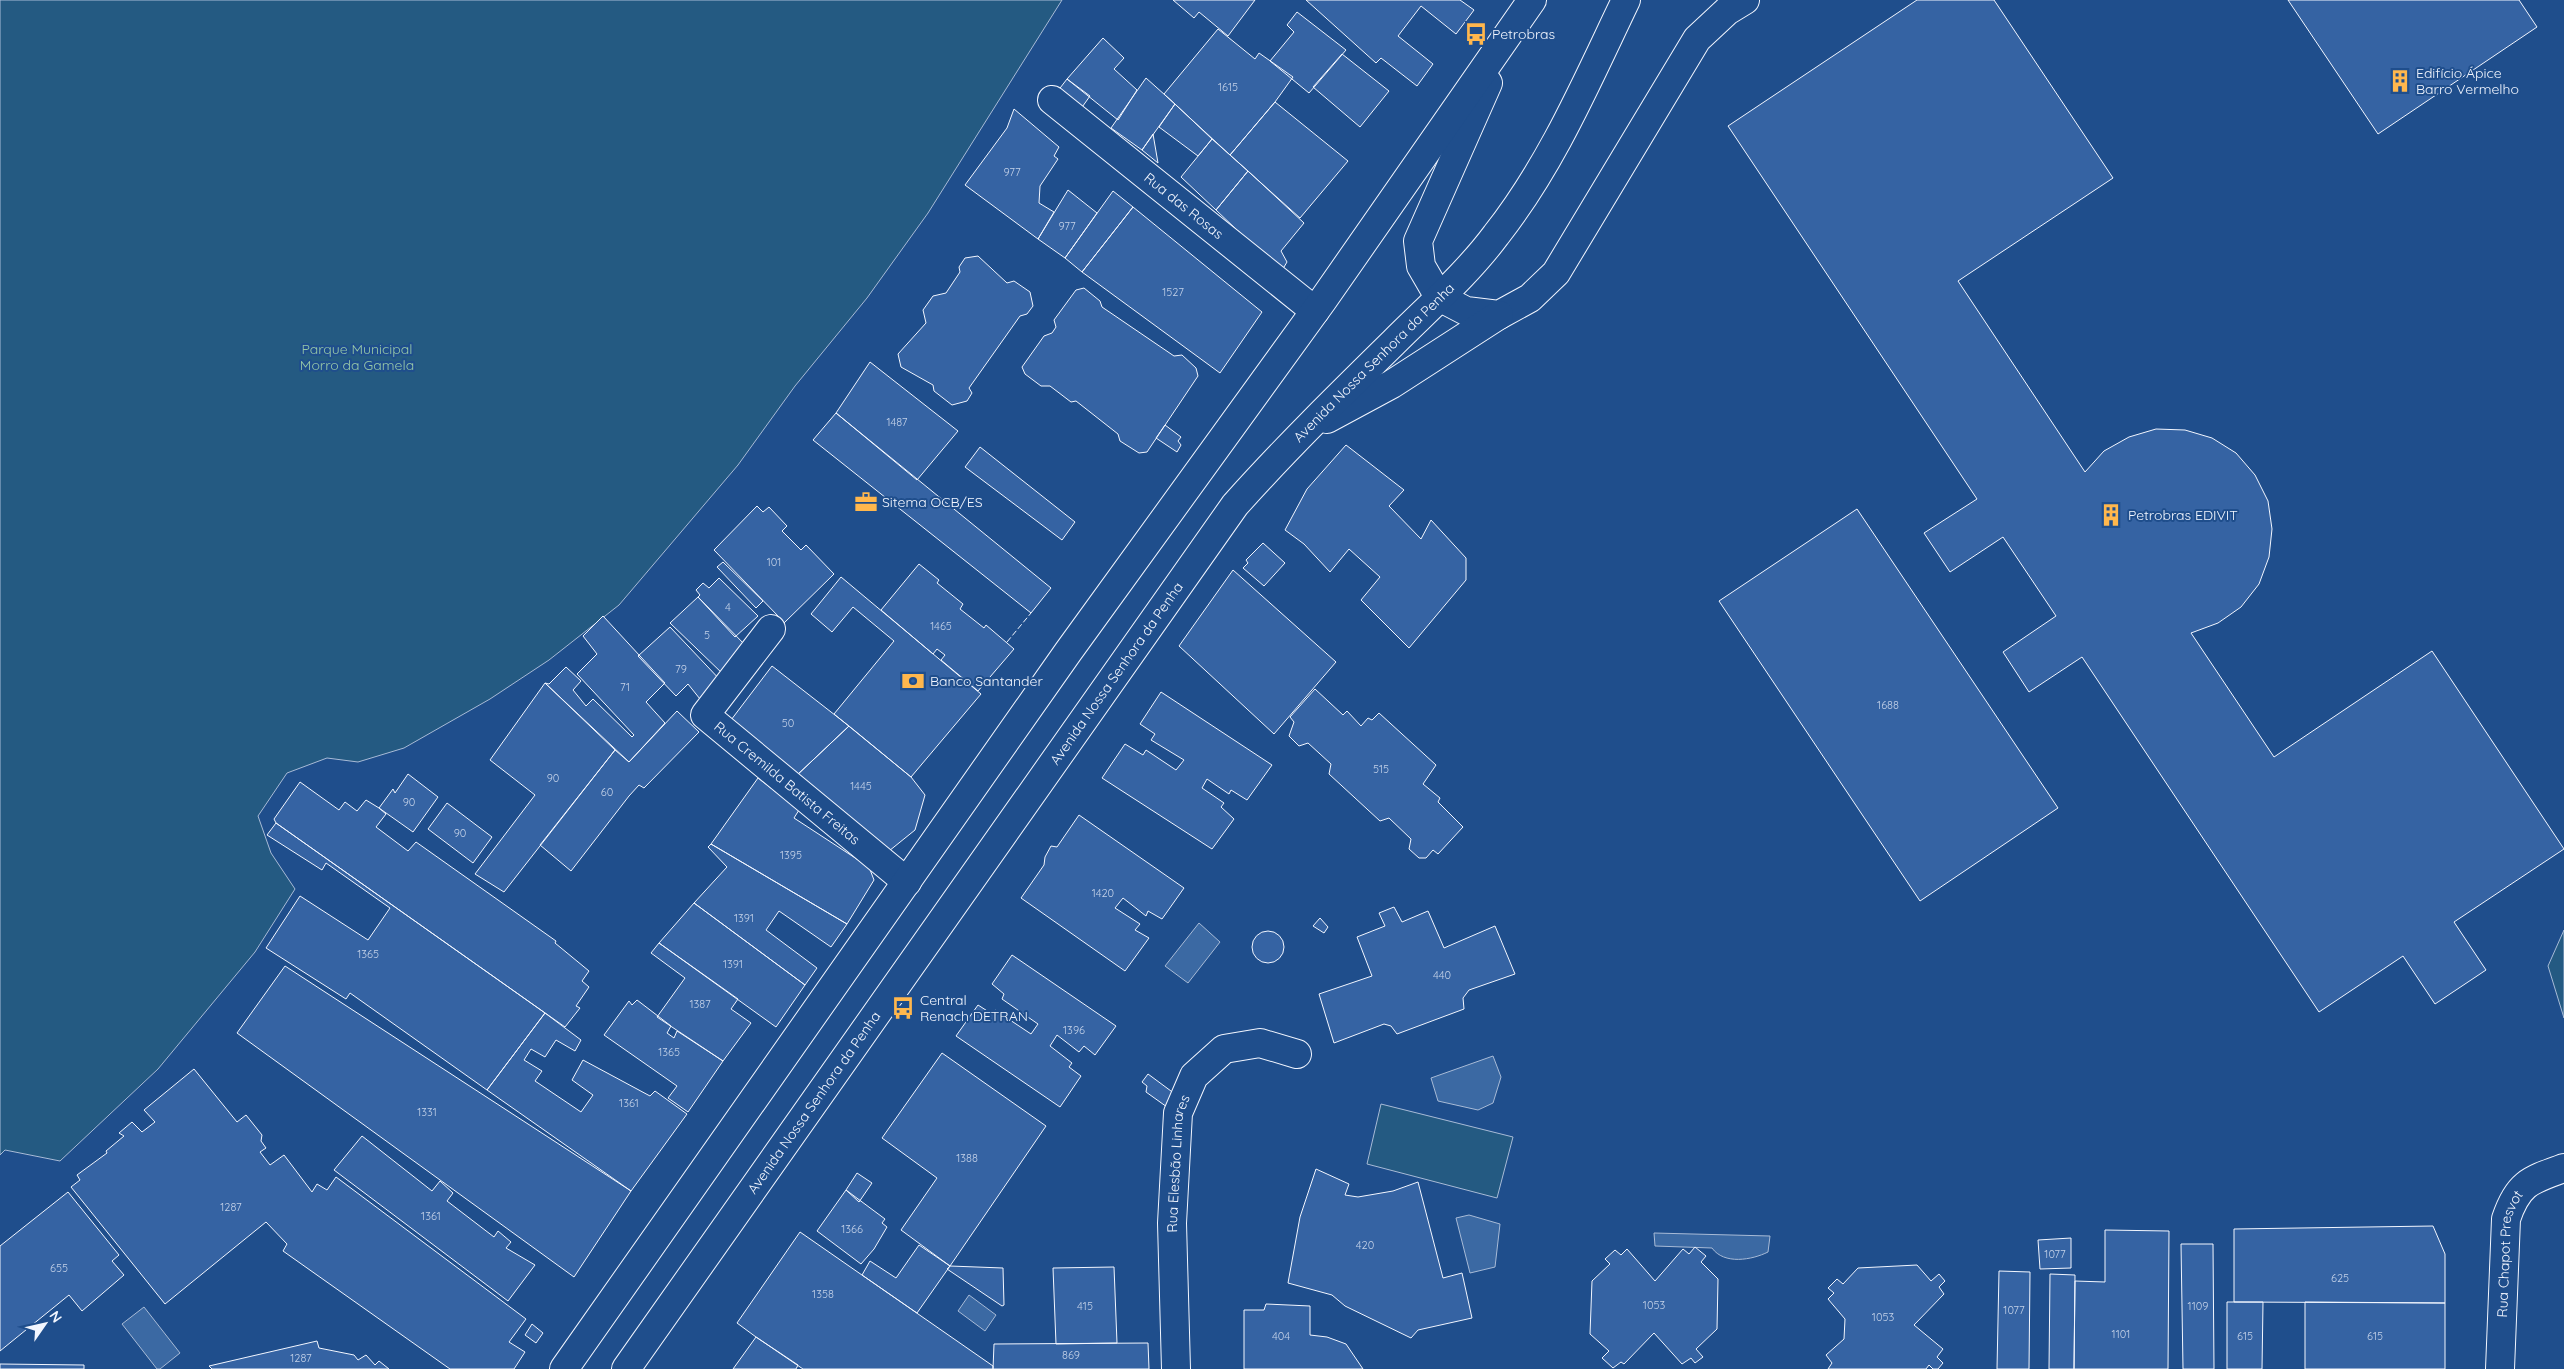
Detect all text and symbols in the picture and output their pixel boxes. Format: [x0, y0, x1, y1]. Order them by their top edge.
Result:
bus stop icon: Petrobras [1463, 21, 1489, 47]
place label: Petrobras [1492, 25, 1555, 43]
place label: Edifício Ápice Barro Vermelho [2416, 64, 2519, 98]
building icon: Edifício Ápice Barro Vermelho [2387, 68, 2413, 94]
house number: 1615 [1218, 80, 1238, 94]
house number: 977 [1003, 165, 1021, 179]
street label: Rua das Rosas [1141, 169, 1227, 243]
house number: 977 [1058, 219, 1076, 233]
street label: Avenida Nossa Senhora da Penha [1290, 279, 1458, 446]
house number: 1527 [1162, 285, 1184, 299]
park label: Parque Municipal Morro da Gamela [300, 340, 414, 374]
house number: 1487 [887, 415, 908, 429]
office icon: Sitema OCB/ES [853, 489, 879, 515]
place label: Sitema OCB/ES [882, 493, 983, 511]
building icon: Petrobras EDIVIT [2098, 502, 2124, 528]
place label: Petrobras EDIVIT [2128, 506, 2238, 524]
house number: 101 [767, 555, 781, 569]
street label: Avenida Nossa Senhora da Penha [1046, 579, 1187, 768]
house number: 4 [725, 600, 731, 614]
house number: 1465 [930, 619, 952, 633]
house number: 5 [704, 628, 710, 642]
house number: 79 [675, 662, 687, 676]
bank icon: Banco Santander [900, 668, 926, 694]
place label: Banco Santander [930, 672, 1043, 690]
house number: 71 [620, 680, 630, 694]
house number: 1688 [1877, 698, 1899, 712]
house number: 50 [782, 716, 794, 730]
street label: Rua Cremilda Batista Freitas [711, 717, 864, 848]
house number: 515 [1373, 762, 1389, 776]
house number: 90 [547, 771, 559, 785]
house number: 1445 [850, 779, 872, 793]
house number: 60 [601, 785, 613, 799]
house number: 90 [403, 795, 415, 809]
house number: 90 [454, 826, 466, 840]
house number: 1395 [780, 848, 802, 862]
house number: 1420 [1092, 886, 1114, 900]
house number: 1391 [734, 911, 754, 925]
house number: 1365 [357, 947, 379, 961]
house number: 1391 [723, 957, 743, 971]
house number: 440 [1433, 968, 1451, 982]
place label: Central Renach DETRAN [920, 991, 1028, 1025]
bus stop icon: Central Renach DETRAN [890, 995, 916, 1021]
house number: 1387 [689, 997, 711, 1011]
street label: Avenida Nossa Senhora da Penha [743, 1008, 884, 1197]
house number: 1396 [1063, 1023, 1085, 1037]
house number: 1365 [658, 1045, 680, 1059]
street label: Rua Elesbão Linhares [1163, 1092, 1194, 1233]
house number: 1361 [619, 1096, 639, 1110]
house number: 1331 [417, 1105, 437, 1119]
house number: 1388 [956, 1151, 978, 1165]
street label: Rua Chapot Presvot [2493, 1186, 2527, 1318]
house number: 1287 [220, 1200, 242, 1214]
house number: 1361 [421, 1209, 441, 1223]
house number: 1366 [841, 1222, 863, 1236]
house number: 420 [1356, 1238, 1374, 1252]
house number: 1077 [2044, 1247, 2066, 1261]
house number: 655 [50, 1261, 68, 1275]
house number: 625 [2331, 1271, 2349, 1285]
house number: 1358 [812, 1287, 834, 1301]
house number: 1053 [1643, 1298, 1665, 1312]
north arrow [20, 1299, 70, 1349]
house number: 415 [1077, 1299, 1093, 1313]
house number: 1109 [2188, 1299, 2208, 1313]
house number: 1077 [2003, 1303, 2025, 1317]
text: N [45, 1307, 66, 1326]
house number: 1053 [1872, 1310, 1894, 1324]
house number: 1101 [2112, 1327, 2130, 1341]
house number: 404 [1272, 1329, 1290, 1343]
house number: 615 [2237, 1329, 2253, 1343]
house number: 615 [2367, 1329, 2383, 1343]
house number: 869 [1062, 1348, 1080, 1362]
house number: 1287 [290, 1351, 312, 1365]

